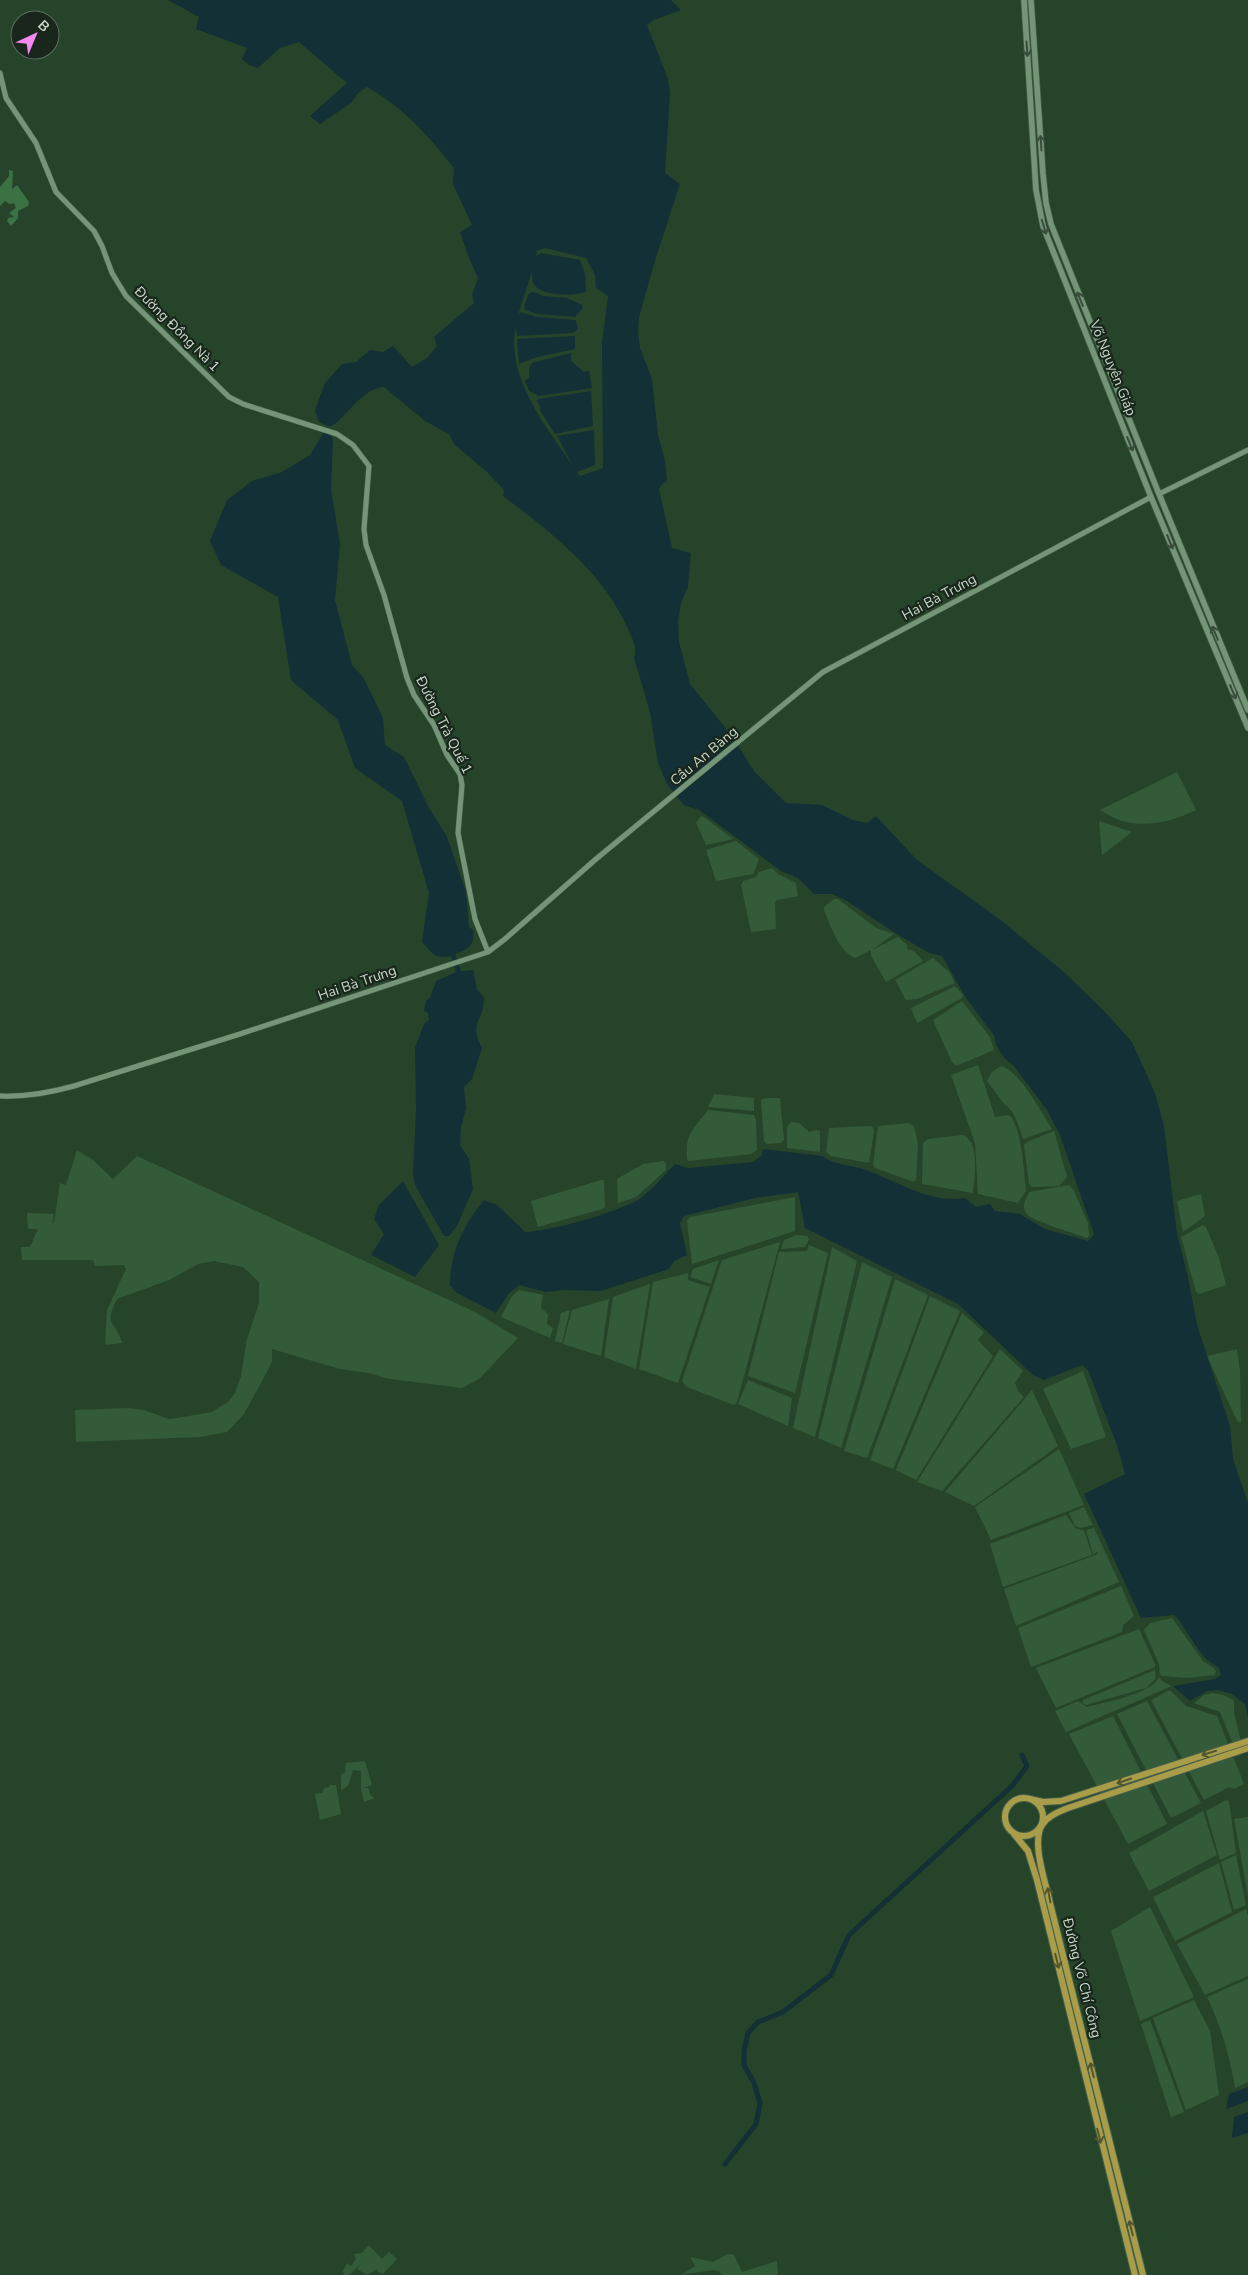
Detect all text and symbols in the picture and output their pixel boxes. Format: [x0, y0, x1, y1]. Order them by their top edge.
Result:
north arrow [10, 10, 60, 60]
text: B [34, 16, 54, 36]
one-way arrow [1022, 40, 1031, 56]
one-way arrow [1036, 136, 1045, 152]
one-way arrow [1040, 219, 1050, 235]
street label: Đường Đồng Nà 1 [129, 281, 224, 376]
one-way arrow [1075, 292, 1084, 307]
street label: Võ Nguyên Giáp [1085, 316, 1141, 419]
one-way arrow [1126, 435, 1135, 451]
one-way arrow [1166, 534, 1175, 549]
street label: Hai Bà Trưng [898, 569, 980, 625]
one-way arrow [1210, 626, 1220, 641]
street label: Đường Trà Quế 1 [411, 672, 477, 777]
one-way arrow [1228, 684, 1238, 699]
street label: Cầu An Bàng [666, 722, 742, 790]
street label: Hai Bà Trưng [315, 961, 399, 1005]
one-way arrow [1202, 1749, 1217, 1758]
one-way arrow [1116, 1776, 1132, 1786]
one-way arrow [1043, 1888, 1053, 1904]
street label: Đường Võ Chí Công [1058, 1915, 1106, 2040]
one-way arrow [1053, 1953, 1062, 1969]
one-way arrow [1087, 2062, 1096, 2078]
one-way arrow [1095, 2128, 1105, 2144]
one-way arrow [1126, 2220, 1135, 2236]

